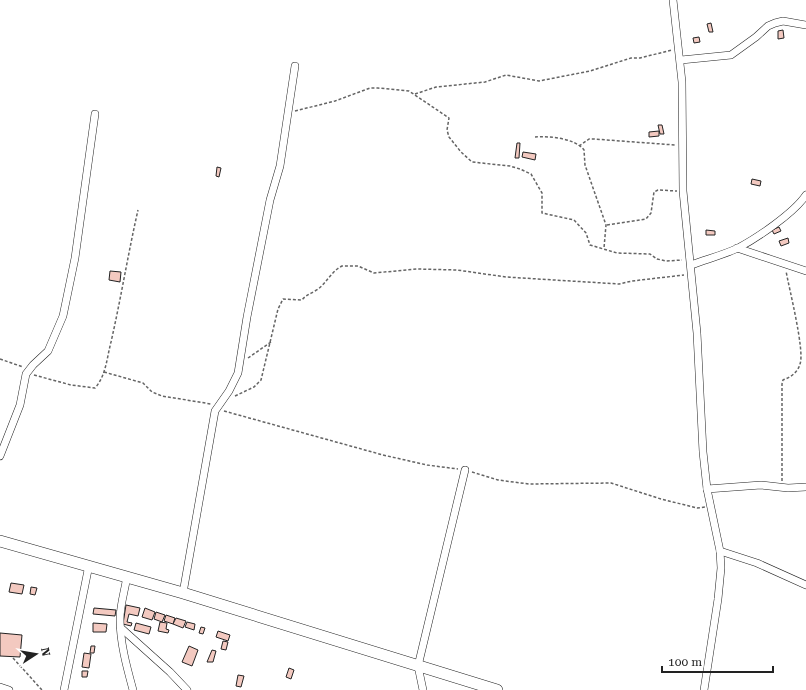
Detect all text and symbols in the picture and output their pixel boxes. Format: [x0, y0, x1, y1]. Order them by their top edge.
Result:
north arrow [16, 634, 56, 674]
text: N [38, 647, 53, 658]
scale bar [662, 648, 773, 674]
text: 100 m [668, 655, 702, 669]

